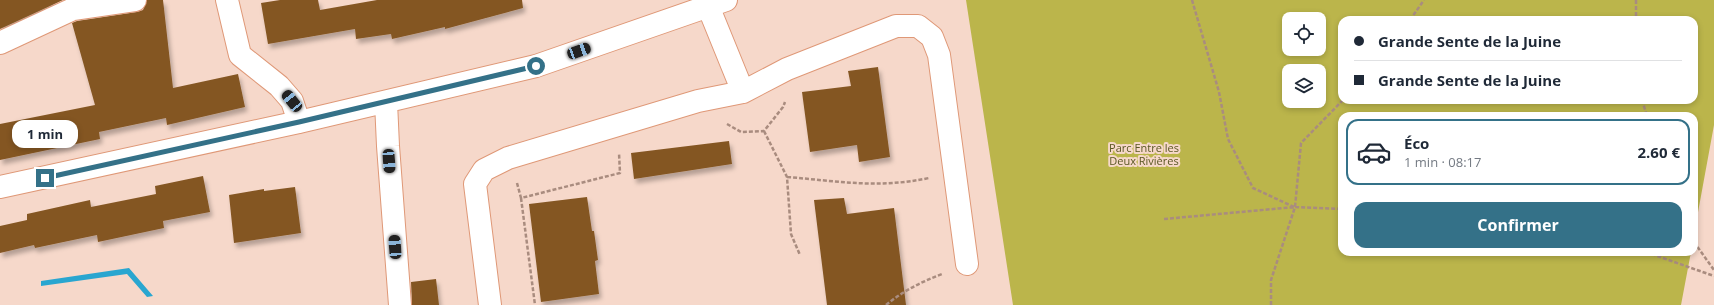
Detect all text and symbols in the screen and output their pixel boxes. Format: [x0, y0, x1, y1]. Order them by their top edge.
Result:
map controls [1282, 12, 1326, 108]
button: locate [1282, 12, 1326, 56]
text: Grande Sente de la Juine [1378, 31, 1561, 51]
car [566, 41, 592, 61]
route start [527, 57, 545, 75]
button: layers [1282, 64, 1326, 108]
text: Grande Sente de la Juine [1378, 70, 1561, 90]
car [280, 88, 304, 114]
callout: 1 min [12, 120, 78, 148]
text: 1 min [27, 125, 63, 143]
text: Éco [1404, 133, 1429, 153]
icon: car [1356, 134, 1392, 170]
park label: Parc Entre les Deux Rivières [1109, 140, 1179, 168]
text: 2.60 € [1638, 142, 1680, 162]
car [382, 149, 396, 173]
text: 1 min · 08:17 [1404, 153, 1481, 171]
route end [36, 169, 54, 187]
button: Confirmer [1354, 202, 1682, 248]
car [388, 235, 402, 259]

